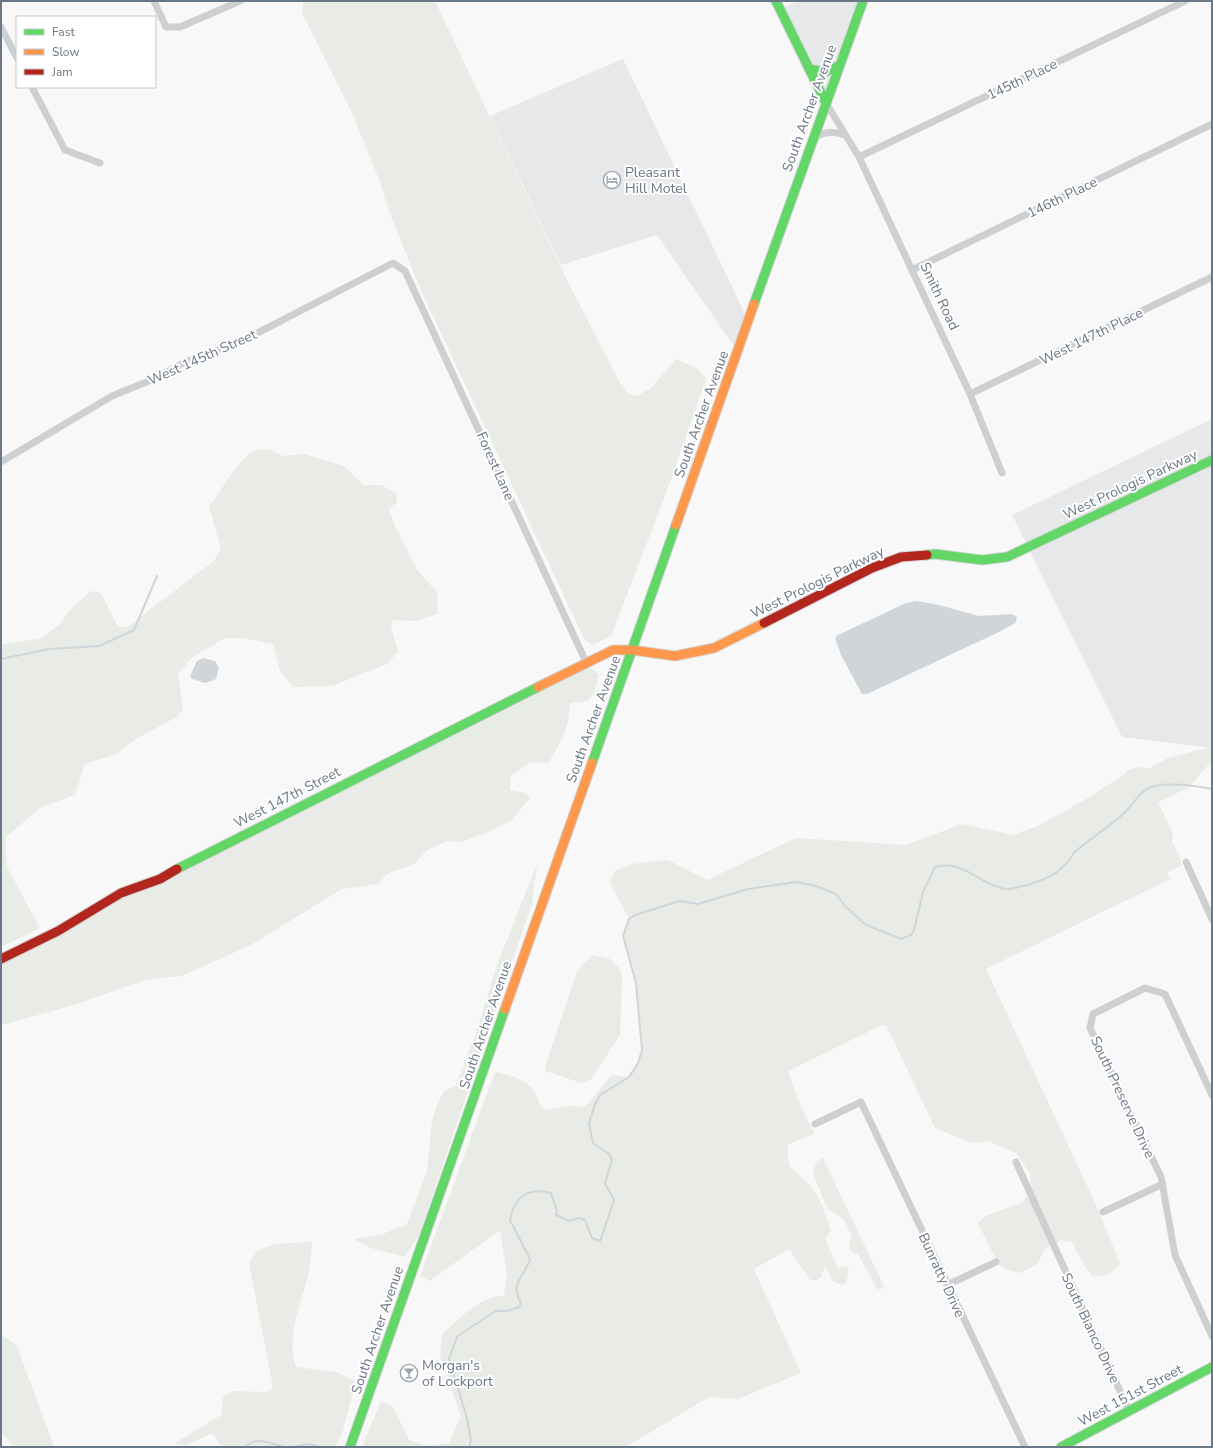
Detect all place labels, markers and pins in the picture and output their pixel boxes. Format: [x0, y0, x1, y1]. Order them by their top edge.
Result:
place label: Pleasant Hill Motel [625, 163, 688, 198]
hotel icon: Pleasant Hill Motel [602, 170, 622, 190]
place label: Morgan's of Lockport [422, 1356, 493, 1391]
bar icon: Morgan's of Lockport [399, 1363, 419, 1383]

